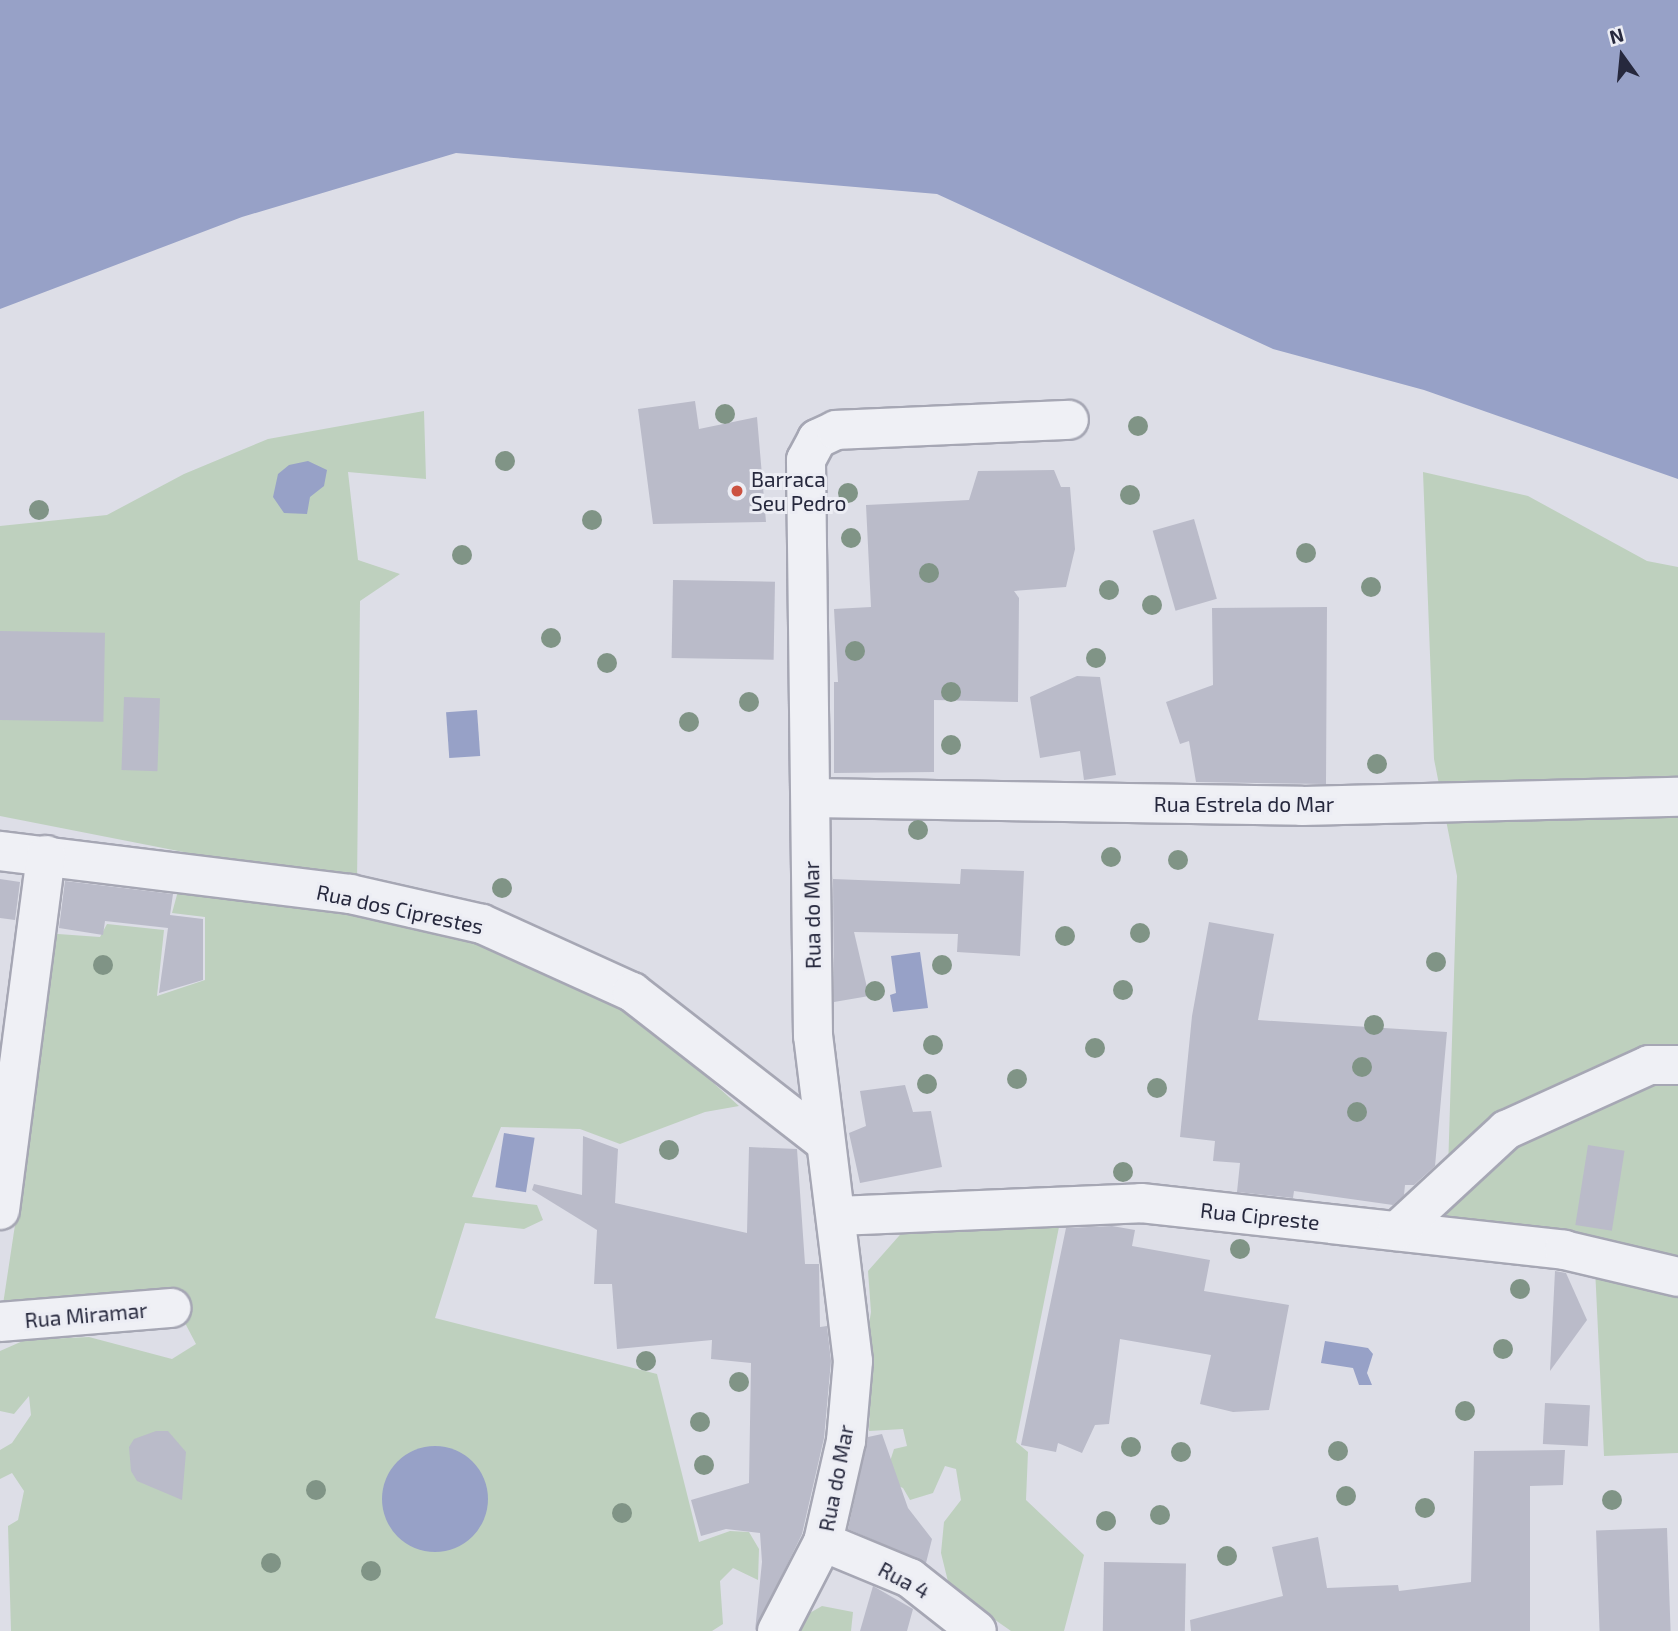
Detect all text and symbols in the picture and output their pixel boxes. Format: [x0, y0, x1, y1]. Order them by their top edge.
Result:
north arrow [1587, 21, 1657, 91]
text: N [1607, 22, 1626, 48]
place label: Barraca Seu Pedro [751, 466, 846, 516]
marker: Barraca Seu Pedro [729, 483, 745, 499]
street label: Rua Estrela do Mar [1154, 791, 1334, 817]
street label: Rua do Mar [798, 861, 826, 969]
street label: Rua dos Ciprestes [314, 879, 486, 939]
street label: Rua Cipreste [1199, 1197, 1321, 1235]
street label: Rua Miramar [24, 1297, 148, 1333]
street label: Rua do Mar [813, 1423, 859, 1533]
street label: Rua 4 [874, 1556, 934, 1604]

